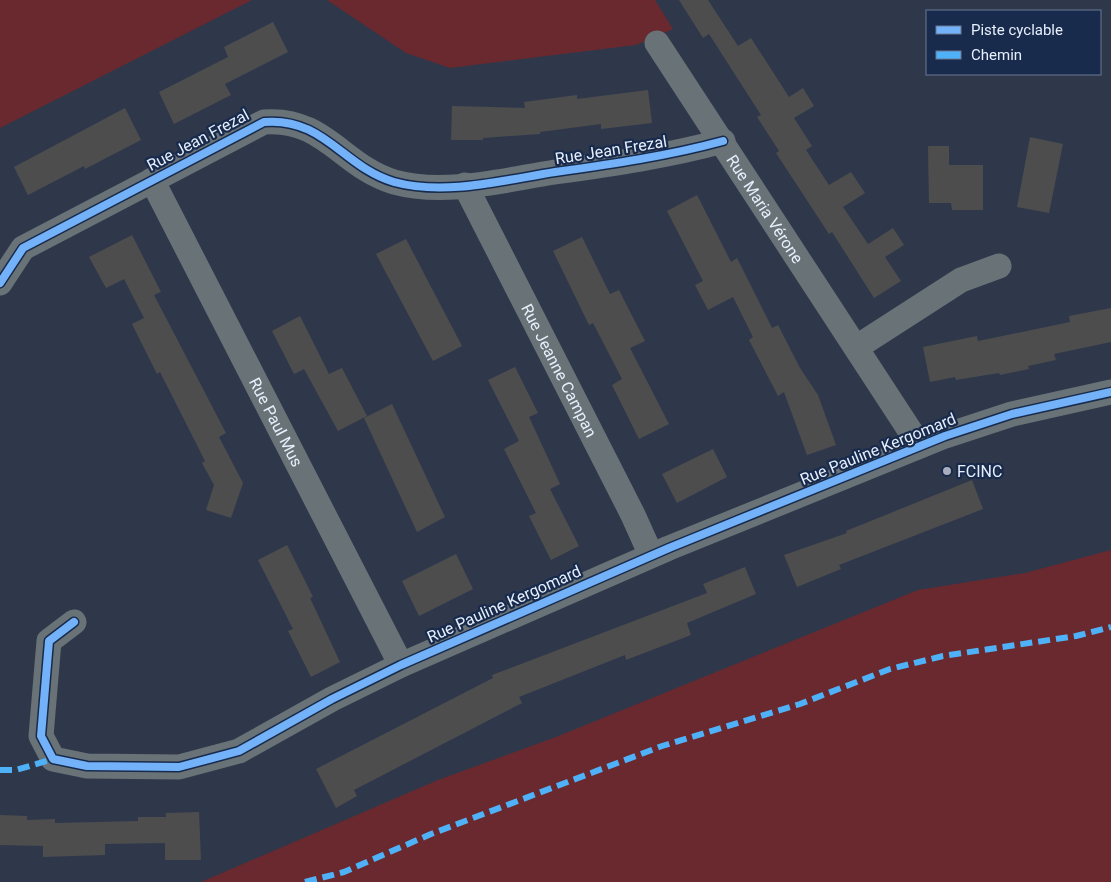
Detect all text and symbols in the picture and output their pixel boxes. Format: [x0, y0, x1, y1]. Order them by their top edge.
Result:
legend [926, 10, 1101, 75]
text: Piste cyclable [971, 21, 1063, 39]
text: Chemin [971, 46, 1022, 64]
street label: Rue Jean Frezal [144, 105, 252, 175]
street label: Rue Jean Frezal [554, 132, 668, 168]
street label: Rue Maria Vérone [723, 151, 808, 267]
street label: Rue Jeanne Campan [518, 301, 601, 440]
street label: Rue Paul Mus [245, 374, 307, 470]
street label: Rue Pauline Kergomard [797, 409, 959, 489]
place label: FCINC [957, 462, 1002, 481]
marker: FCINC [941, 465, 953, 477]
street label: Rue Pauline Kergomard [424, 561, 584, 647]

